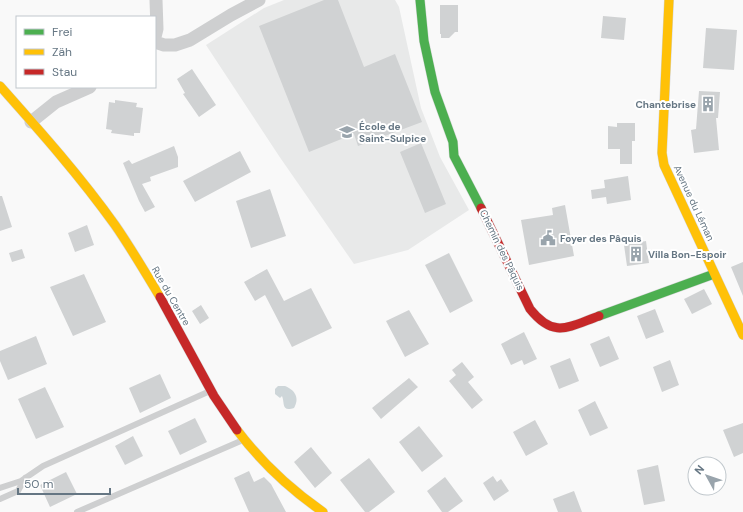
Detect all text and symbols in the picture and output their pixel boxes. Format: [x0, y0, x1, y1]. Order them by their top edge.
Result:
legend [16, 16, 156, 88]
text: Frei [52, 24, 72, 40]
text: Zäh [52, 44, 72, 60]
text: Stau [52, 64, 77, 80]
building icon: Chantebrise [699, 95, 717, 113]
place label: Chantebrise [635, 98, 696, 111]
place label: École de Saint-Sulpice [359, 120, 426, 145]
school or university icon: École de Saint-Sulpice [338, 123, 356, 141]
street label: Avenue du Léman [671, 163, 717, 243]
street label: Chemin des Pâquis [477, 207, 527, 293]
public building icon: Foyer des Pâquis [539, 229, 557, 247]
place label: Foyer des Pâquis [560, 232, 642, 245]
building icon: Villa Bon-Espoir [627, 245, 645, 263]
place label: Villa Bon-Espoir [648, 248, 726, 261]
street label: Rue du Centre [149, 264, 193, 328]
north arrow [687, 456, 727, 496]
text: N [691, 462, 707, 477]
scale bar [18, 470, 110, 496]
text: 50 m [24, 476, 53, 492]

